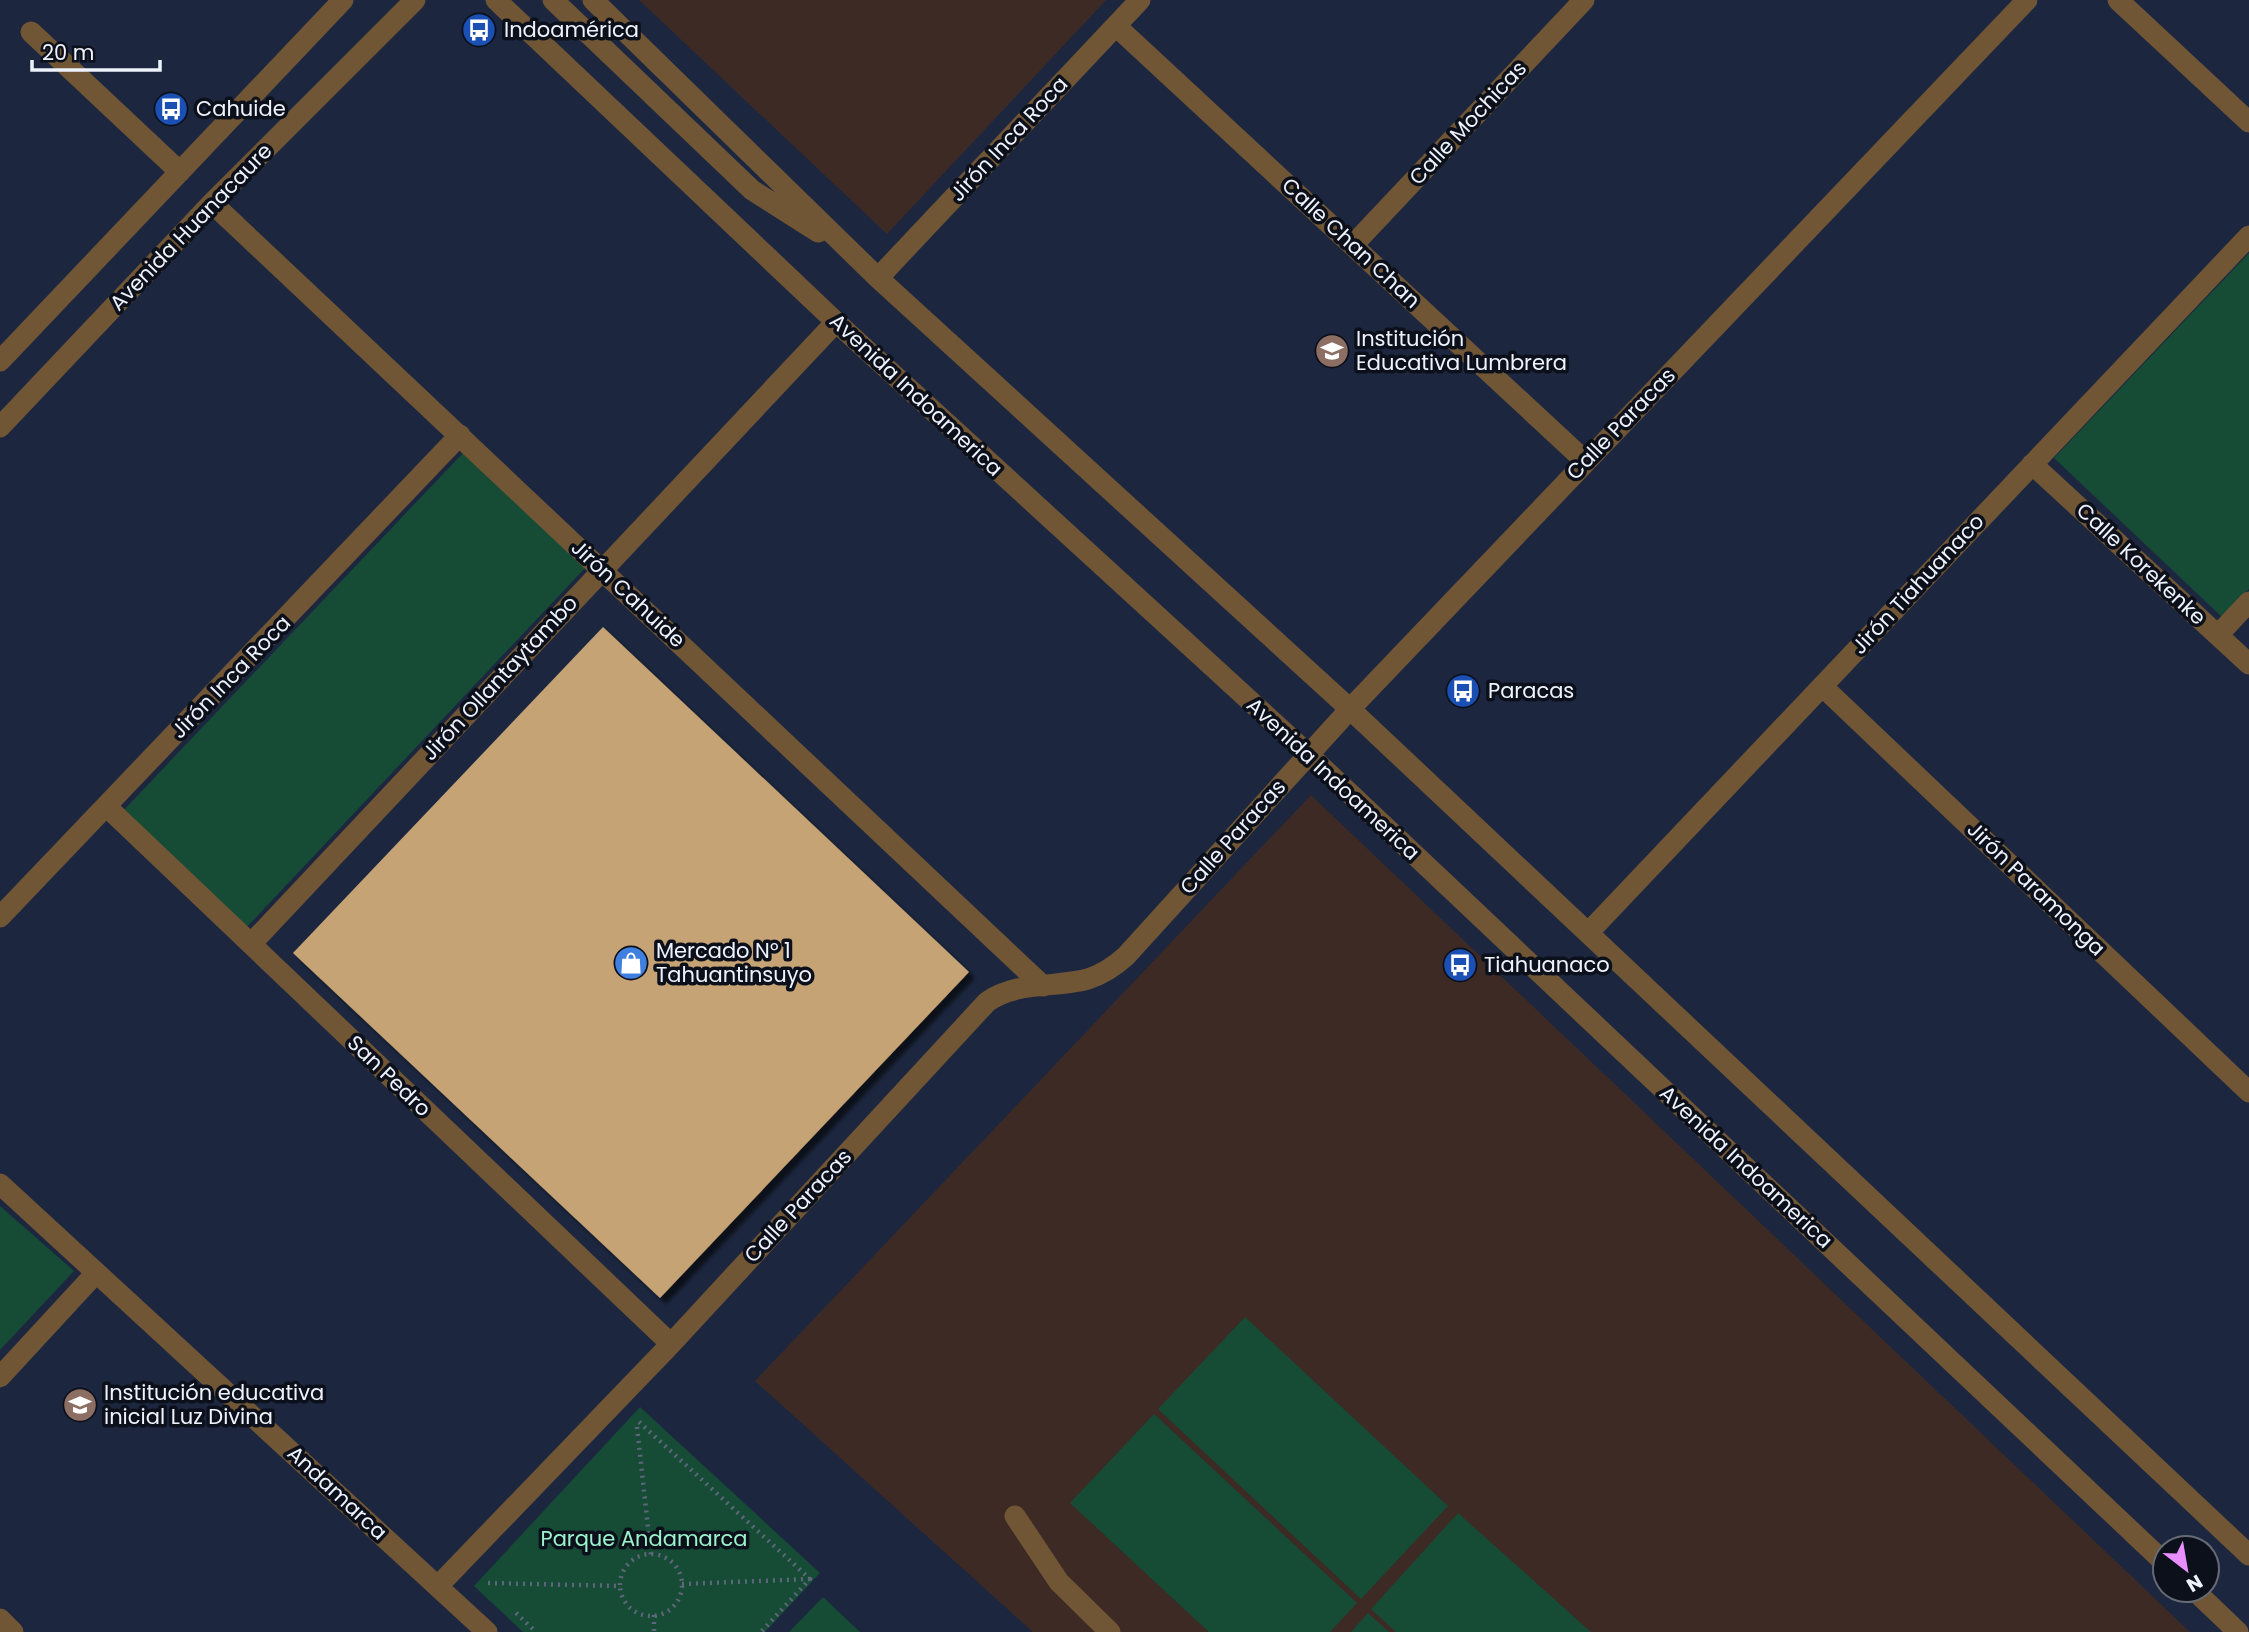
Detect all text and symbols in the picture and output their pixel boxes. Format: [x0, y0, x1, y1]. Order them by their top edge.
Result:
bus stop icon: Indoamérica [460, 11, 498, 49]
place label: Indoamérica [504, 15, 639, 44]
scale bar [32, 28, 159, 72]
text: 20 m [42, 38, 95, 67]
street label: Calle Mochicas [1402, 54, 1533, 191]
street label: Jirón Inca Roca [943, 70, 1074, 207]
bus stop icon: Cahuide [152, 90, 190, 128]
place label: Cahuide [196, 94, 286, 123]
street label: Avenida Huanacaure [103, 137, 278, 317]
street label: Calle Chan Chan [1276, 171, 1427, 314]
street label: Avenida Indoamerica [824, 307, 1009, 483]
place label: Institución Educativa Lumbrera [1356, 324, 1567, 377]
school or university icon: Institución Educativa Lumbrera [1313, 332, 1351, 370]
street label: Calle Paracas [1560, 361, 1682, 486]
street label: Calle Korekenke [2070, 496, 2212, 631]
street label: Jirón Tiahuanaco [1845, 507, 1990, 660]
street label: Jirón Cahuide [565, 533, 692, 654]
street label: Jirón Ollantaytambo [415, 589, 584, 766]
street label: Jirón Inca Roca [164, 609, 297, 745]
bus stop icon: Paracas [1444, 672, 1482, 710]
place label: Paracas [1488, 676, 1574, 705]
street label: Avenida Indoamerica [1241, 691, 1426, 867]
street label: Calle Paracas [1173, 773, 1292, 900]
street label: Jirón Paramonga [1961, 815, 2112, 962]
place label: Mercado N° 1 Tahuantinsuyo [656, 936, 812, 989]
shop icon: Mercado N° 1 Tahuantinsuyo [612, 944, 650, 982]
bus stop icon: Tiahuanaco [1441, 946, 1479, 984]
place label: Tiahuanaco [1484, 950, 1610, 979]
street label: San Pedro [341, 1028, 438, 1123]
street label: Avenida Indoamerica [1654, 1079, 1839, 1255]
street label: Calle Paracas [737, 1143, 858, 1269]
place label: Institución educativa inicial Luz Divina [104, 1378, 324, 1431]
school or university icon: Institución educativa inicial Luz Divina [61, 1386, 99, 1424]
street label: Andamarca [281, 1439, 394, 1546]
park label: Parque Andamarca [540, 1524, 748, 1553]
north arrow [2151, 1534, 2221, 1604]
text: N [2181, 1568, 2208, 1598]

